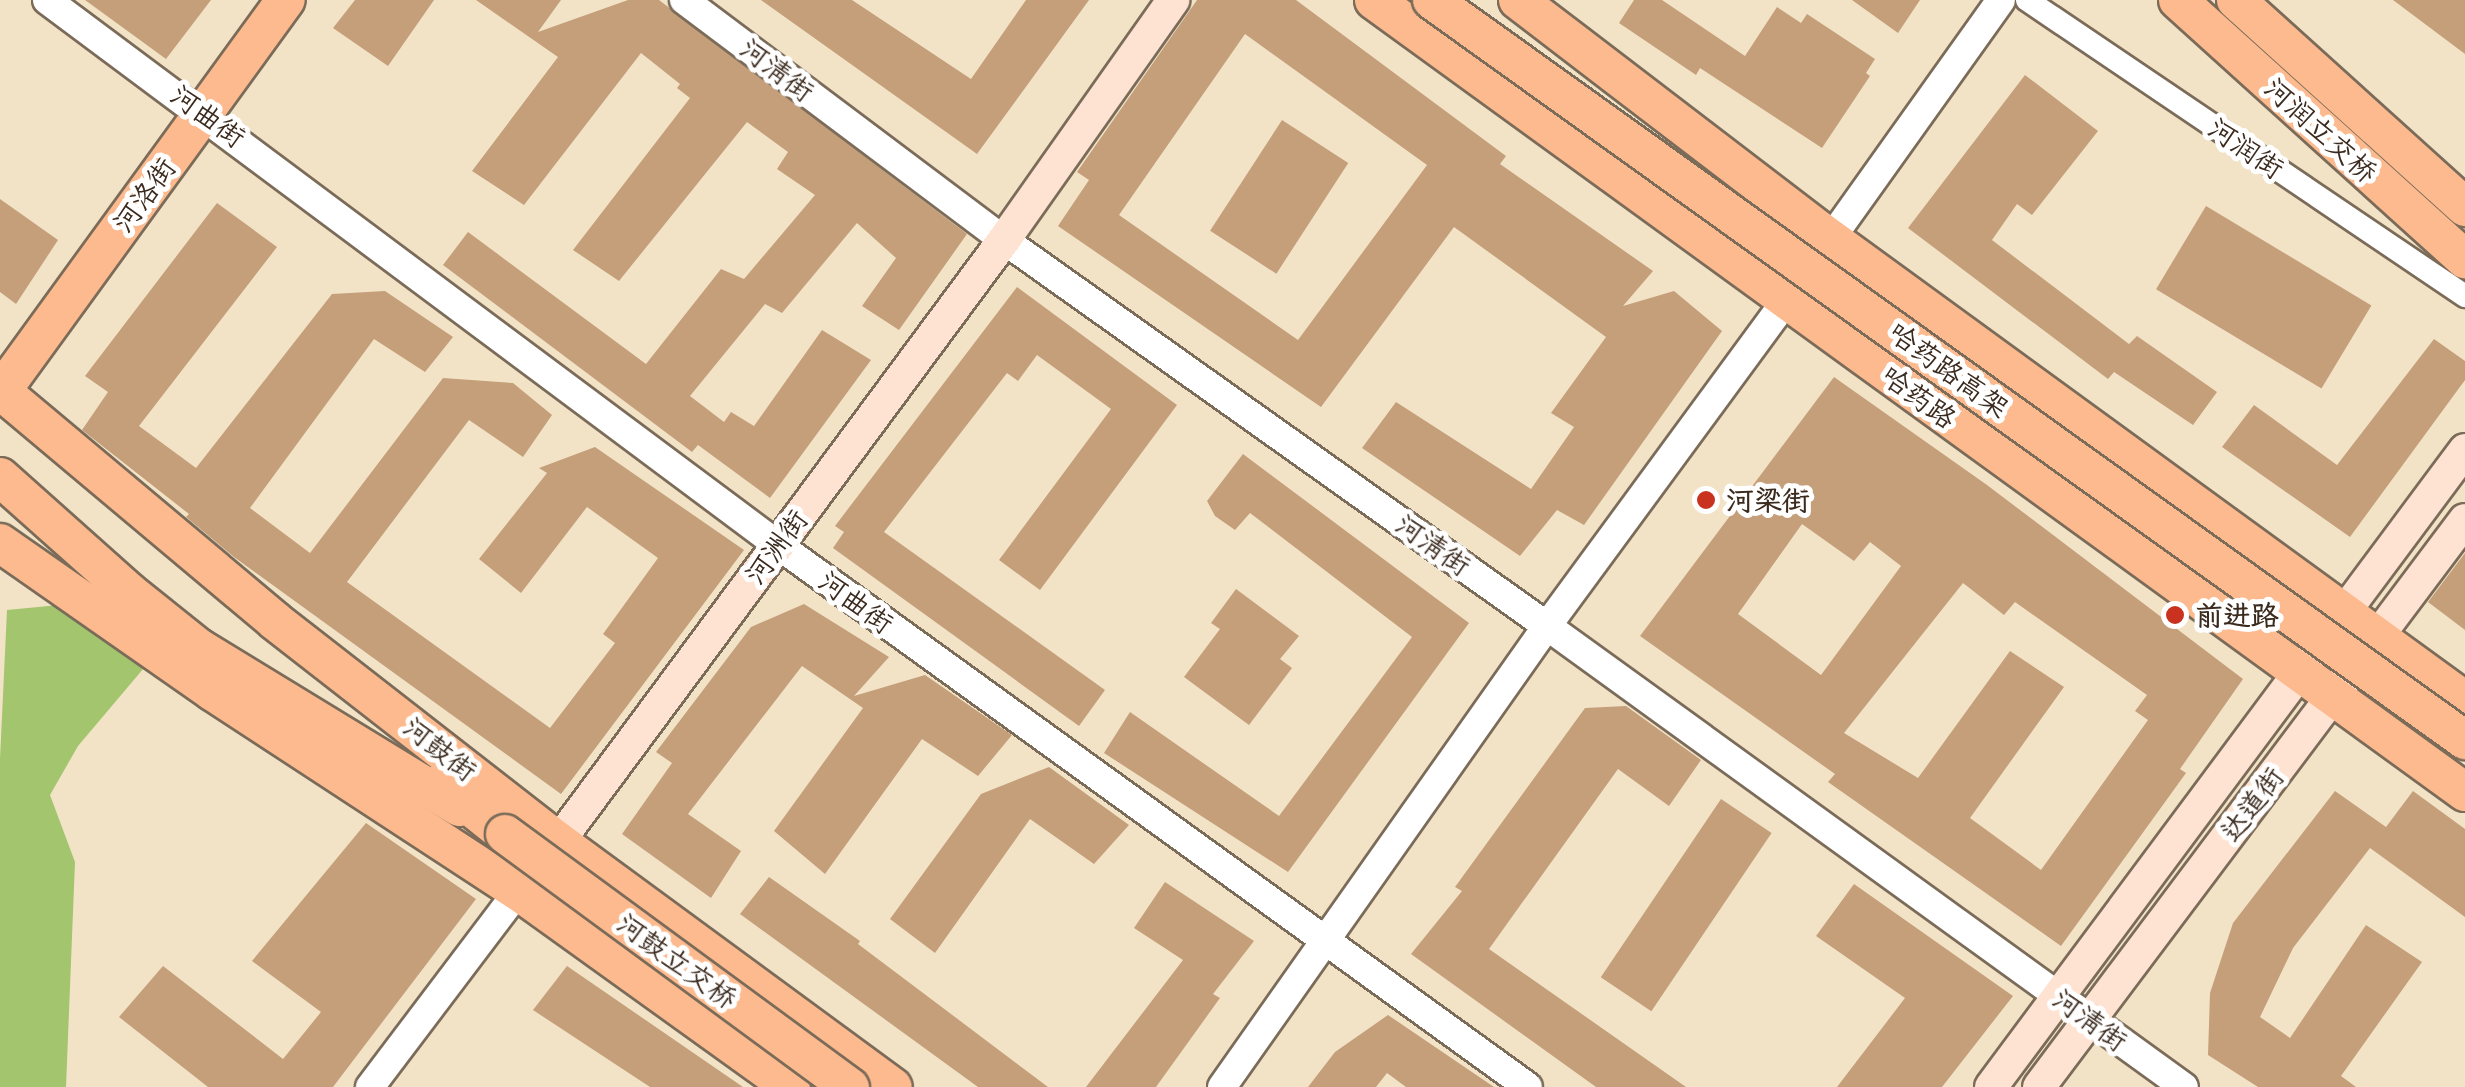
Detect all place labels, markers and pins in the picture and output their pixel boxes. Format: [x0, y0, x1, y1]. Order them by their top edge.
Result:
place label: 河梁街 [1726, 483, 1810, 517]
marker: 河梁街 [1695, 489, 1717, 511]
place label: 前进路 [2195, 598, 2279, 632]
marker: 前进路 [2164, 604, 2186, 626]

